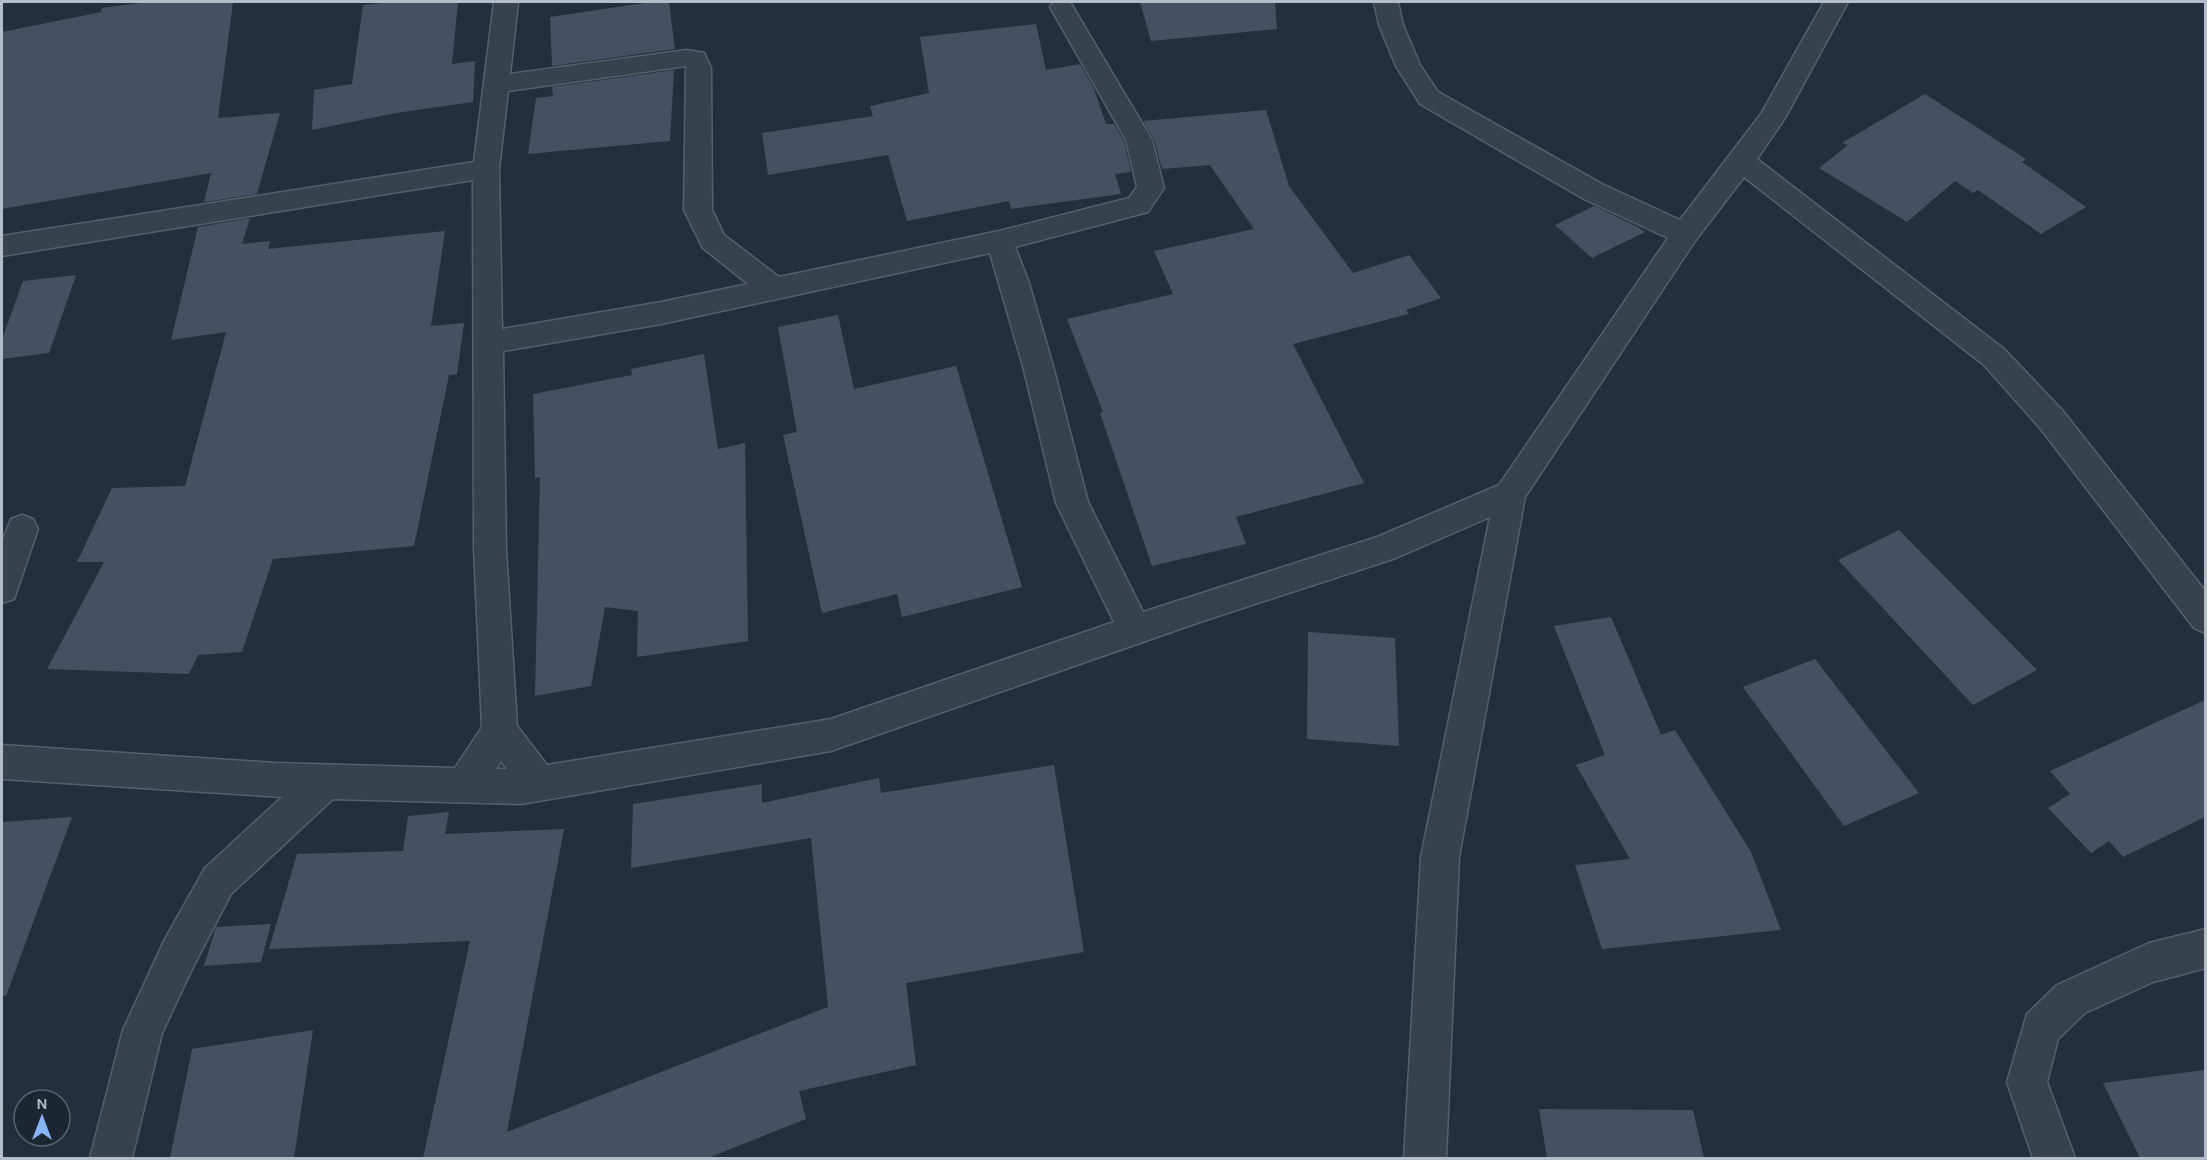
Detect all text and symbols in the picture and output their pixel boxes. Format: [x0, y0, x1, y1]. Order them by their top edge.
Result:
north arrow [12, 1088, 72, 1148]
text: N [36, 1094, 48, 1113]

